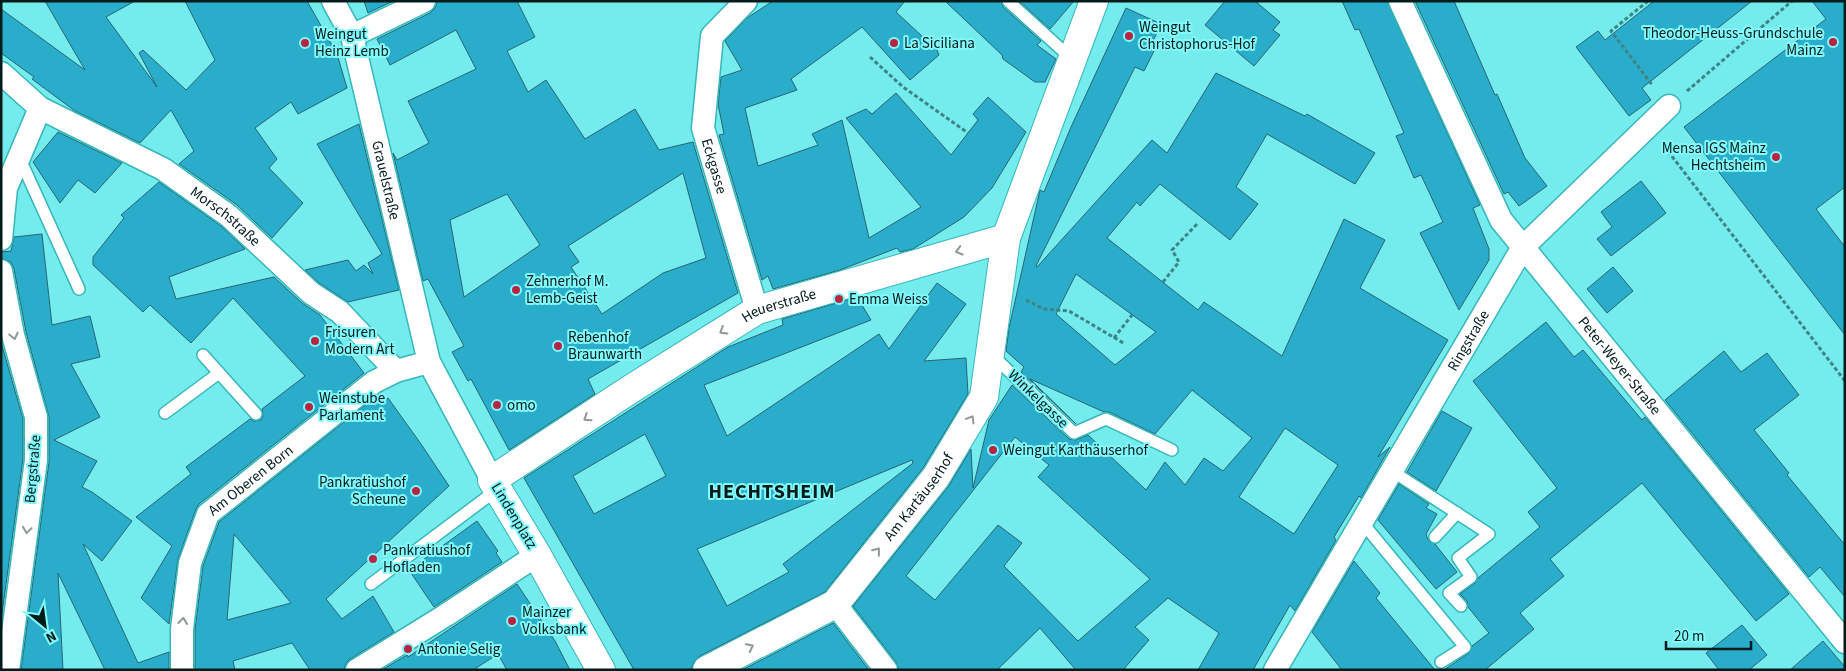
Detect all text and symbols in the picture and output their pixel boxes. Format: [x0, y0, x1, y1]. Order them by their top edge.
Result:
place label: Weingut Christophorus-Hof [1139, 17, 1256, 55]
place label: Theodor-Heuss-Grundschule Mainz [1643, 23, 1823, 61]
place label: Weingut Heinz Lemb [315, 24, 389, 62]
marker: Weingut Christophorus-Hof [1123, 30, 1135, 42]
place label: La Siciliana [904, 33, 975, 54]
marker: Theodor-Heuss-Grundschule Mainz [1827, 36, 1839, 48]
marker: Weingut Heinz Lemb [299, 37, 311, 49]
marker: La Siciliana [888, 37, 900, 49]
street label: Eckgasse [696, 136, 732, 196]
place label: Mensa IGS Mainz Hechtsheim [1662, 138, 1766, 176]
street label: Grauelstraße [367, 139, 406, 222]
marker: Mensa IGS Mainz Hechtsheim [1770, 151, 1782, 163]
street label: Morschstraße [186, 181, 265, 251]
one-way arrow [955, 246, 964, 256]
place label: Zehnerhof M. Lemb-Geist [526, 271, 609, 309]
street label: Heuerstraße [737, 283, 818, 328]
marker: Zehnerhof M. Lemb-Geist [510, 284, 522, 296]
place label: Emma Weiss [849, 289, 928, 310]
marker: Emma Weiss [833, 293, 845, 305]
street label: Ringstraße [1442, 306, 1494, 375]
street label: Peter-Weyer-Straße [1573, 312, 1666, 419]
place label: Frisuren Modern Art [325, 322, 395, 360]
one-way arrow [720, 325, 729, 334]
place label: Rebenhof Braunwarth [568, 327, 642, 365]
one-way arrow [8, 331, 19, 340]
marker: Frisuren Modern Art [309, 335, 321, 347]
marker: Rebenhof Braunwarth [552, 340, 564, 352]
street label: Winkelgasse [1003, 365, 1073, 433]
place label: Weinstube Parlament [319, 388, 385, 426]
place label: omo [507, 395, 536, 416]
marker: omo [491, 399, 503, 411]
marker: Weinstube Parlament [303, 401, 315, 413]
one-way arrow [583, 412, 592, 422]
one-way arrow [964, 416, 974, 425]
street label: Bergstraße [20, 434, 46, 504]
street label: Am Oberen Born [203, 440, 298, 521]
place label: Weingut Karthäuserhof [1003, 440, 1149, 461]
marker: Weingut Karthäuserhof [987, 444, 999, 456]
street label: Am Kartäuserhof [879, 448, 959, 545]
place label: Pankratiushof Scheune [319, 472, 407, 510]
district label: HECHTSHEIM [709, 478, 836, 506]
street label: Lindenplatz [486, 479, 542, 553]
marker: Pankratiushof Scheune [410, 485, 422, 497]
one-way arrow [22, 526, 33, 534]
place label: Pankratiushof Hofladen [383, 540, 471, 578]
one-way arrow [871, 548, 880, 557]
marker: Pankratiushof Hofladen [367, 553, 379, 565]
north arrow [20, 601, 70, 651]
place label: Mainzer Volksbank [522, 602, 587, 640]
marker: Mainzer Volksbank [506, 615, 518, 627]
one-way arrow [177, 617, 188, 625]
scale bar [1666, 618, 1751, 650]
text: N [42, 625, 60, 647]
text: 20 m [1674, 626, 1704, 647]
place label: Antonie Selig [418, 639, 501, 660]
marker: Antonie Selig [402, 643, 414, 655]
one-way arrow [745, 643, 754, 653]

